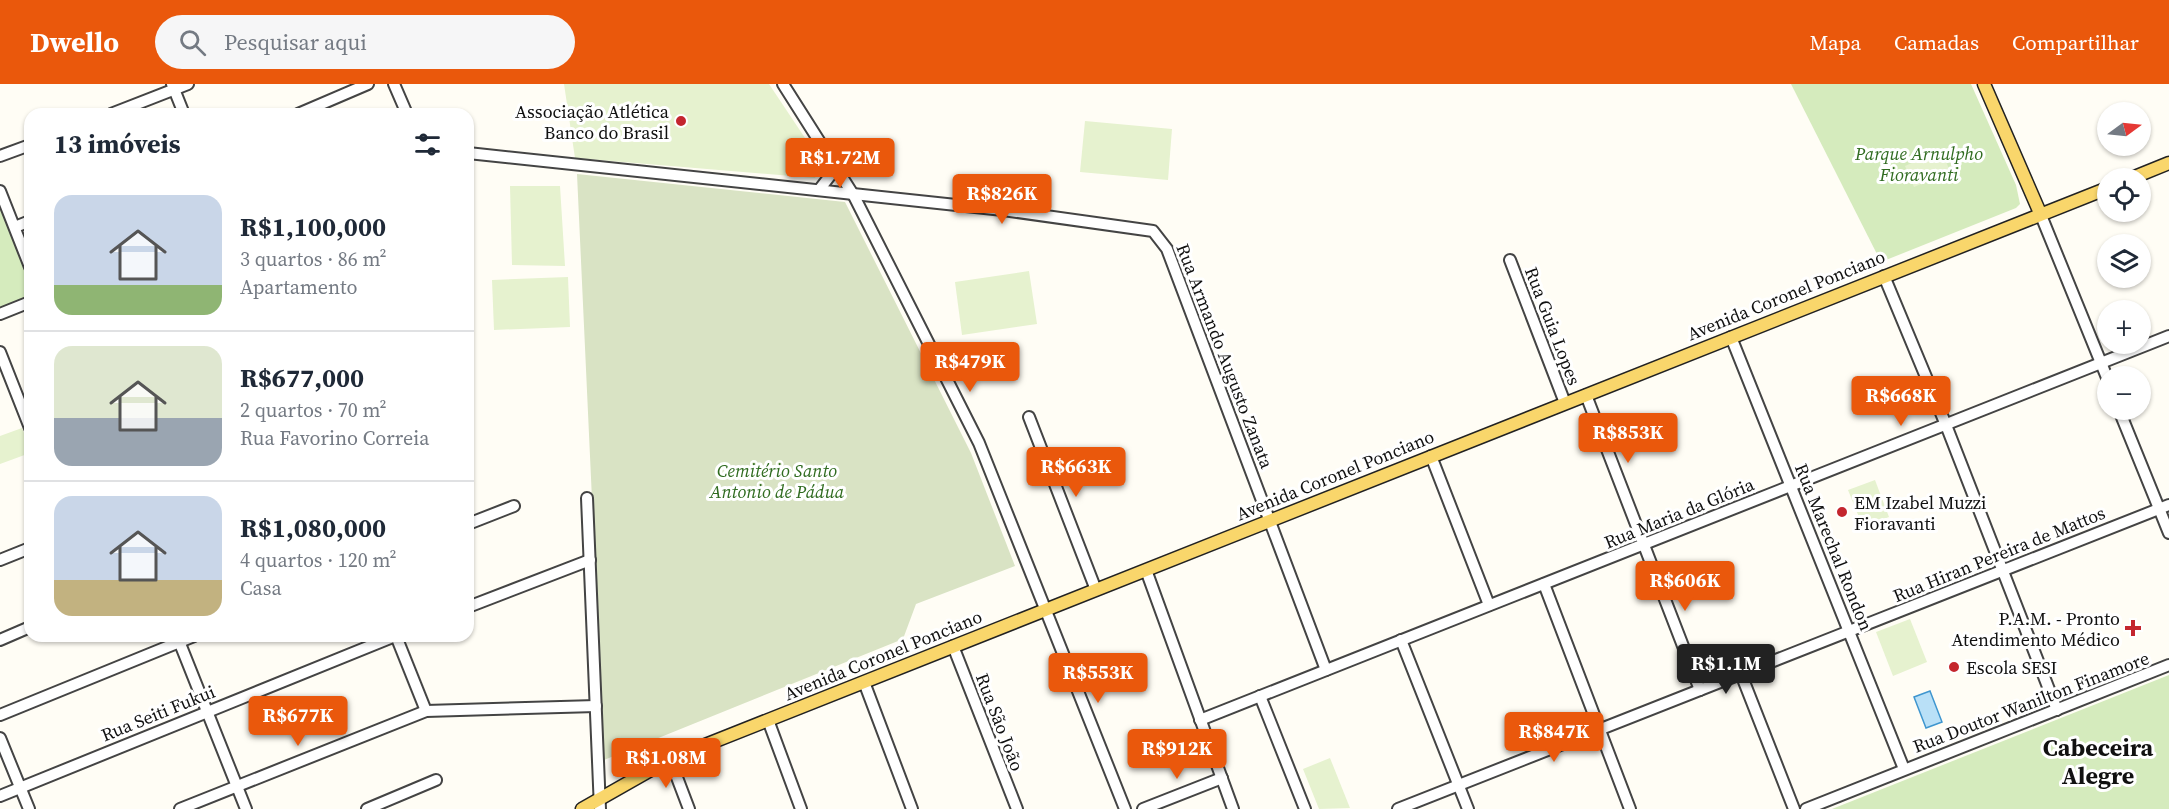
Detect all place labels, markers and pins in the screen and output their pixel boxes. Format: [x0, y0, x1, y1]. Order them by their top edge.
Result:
place label: Associação Atlética Banco do Brasil [515, 99, 670, 145]
marker: Associação Atlética Banco do Brasil [674, 114, 688, 128]
pin: R$1.72M [785, 138, 895, 189]
pin: R$826K [953, 174, 1051, 225]
pin: R$479K [921, 342, 1019, 393]
pin: R$668K [1852, 376, 1950, 427]
pin: R$853K [1579, 413, 1677, 464]
pin: R$663K [1027, 447, 1125, 498]
place label: EM Izabel Muzzi Fioravanti [1854, 490, 1986, 536]
marker: EM Izabel Muzzi Fioravanti [1835, 505, 1849, 519]
pin: R$606K [1636, 561, 1734, 612]
place label: P.A.M. - Pronto Atendimento Médico [1951, 606, 2120, 652]
marker: P.A.M. - Pronto Atendimento Médico [2124, 619, 2142, 637]
pin: R$1.1M [1677, 644, 1775, 695]
pin: R$553K [1049, 653, 1147, 704]
place label: Escola SESI [1966, 655, 2057, 680]
marker: Escola SESI [1947, 660, 1961, 674]
pin: R$677K [249, 696, 347, 747]
pin: R$847K [1505, 712, 1603, 763]
pin: R$912K [1128, 729, 1226, 780]
pin: R$1.08M [611, 738, 721, 789]

